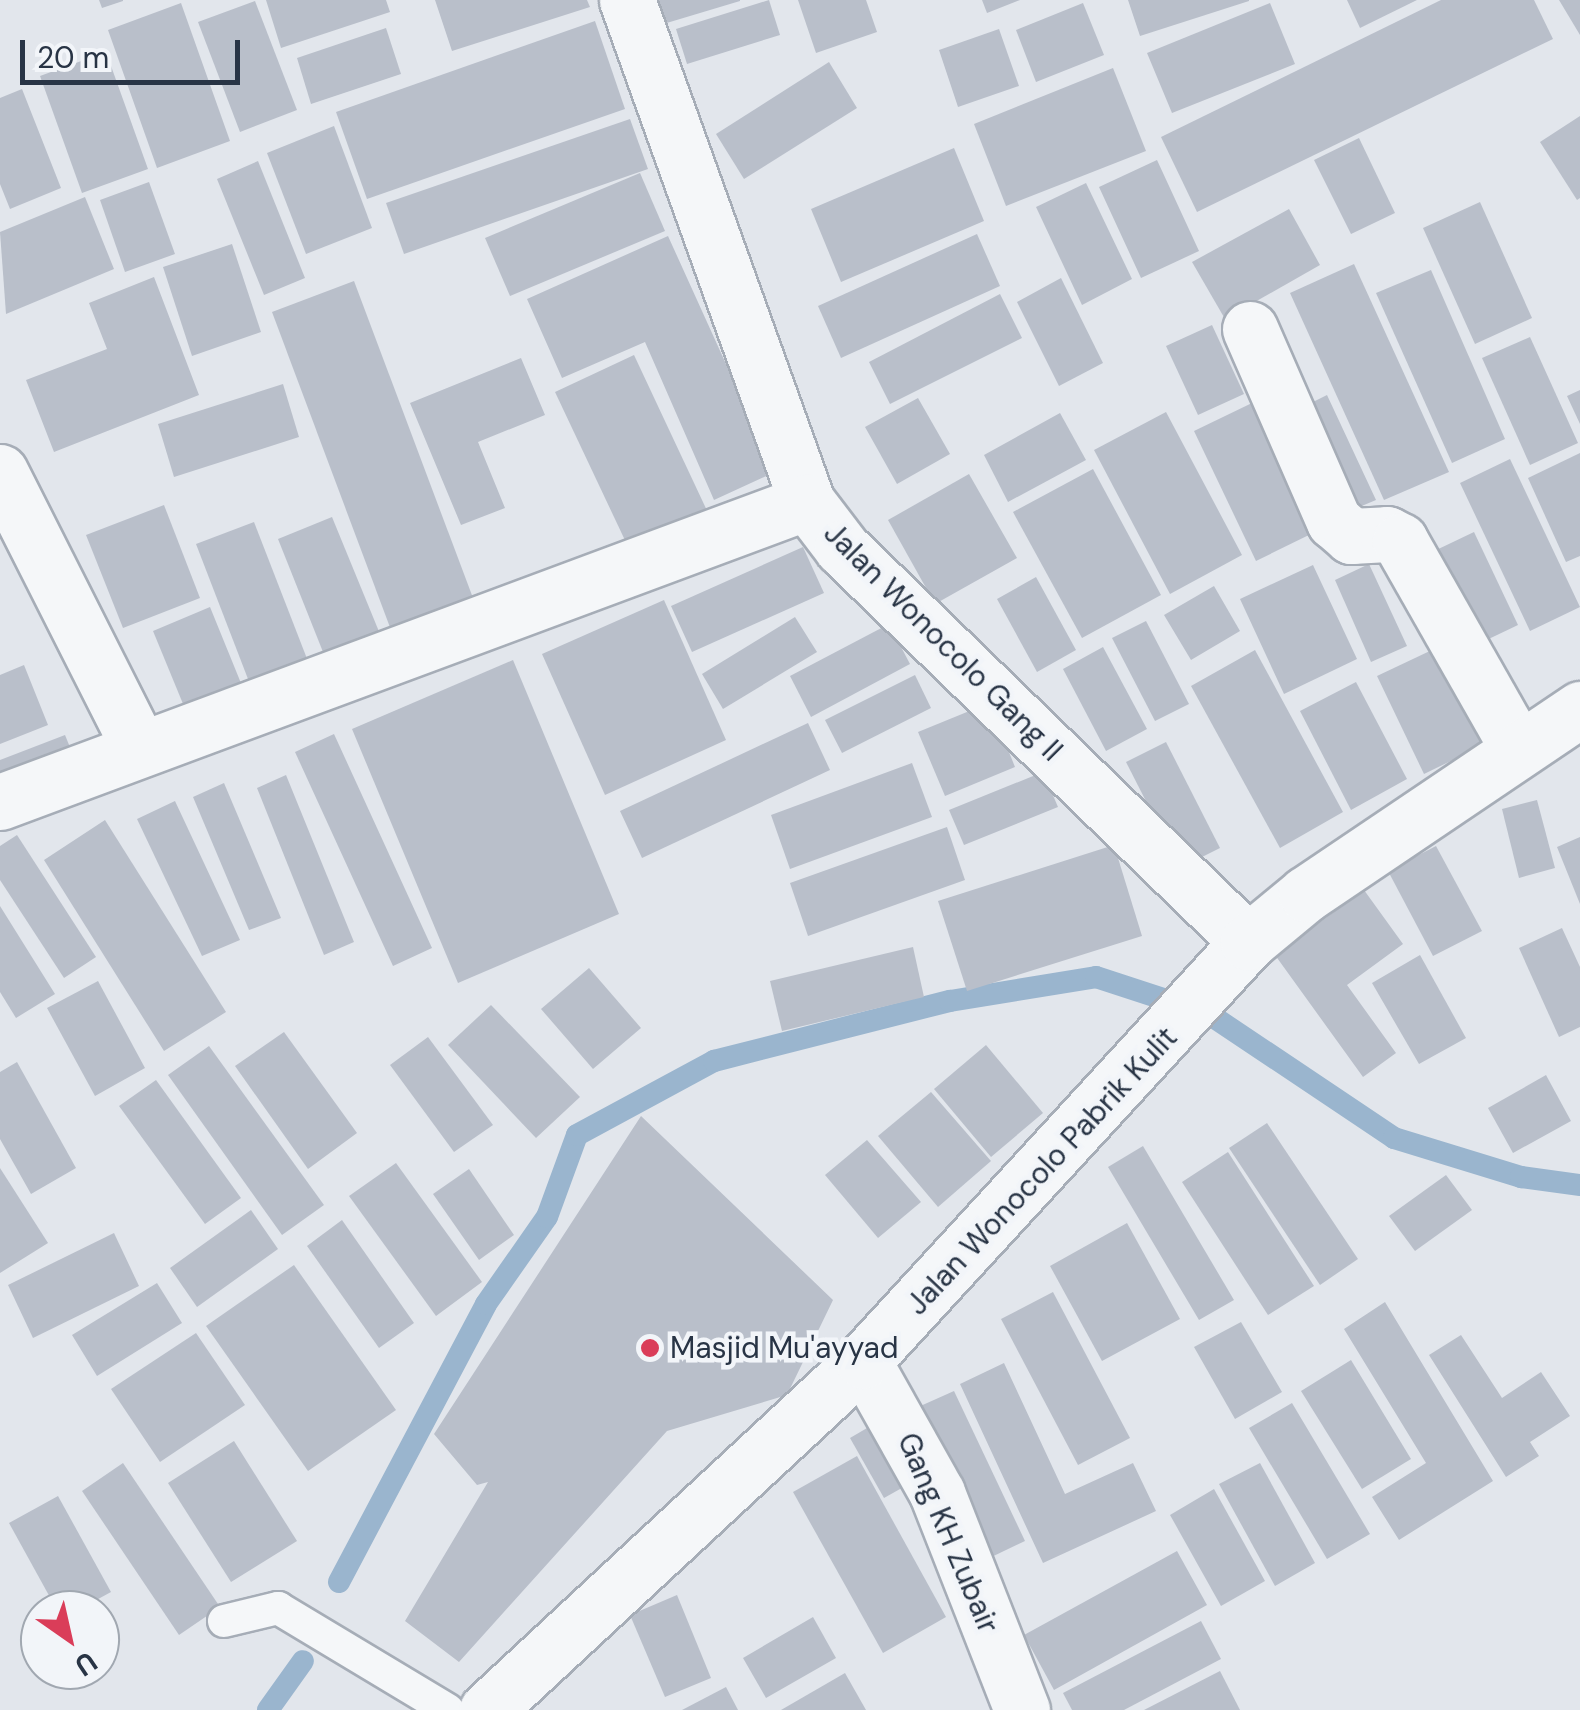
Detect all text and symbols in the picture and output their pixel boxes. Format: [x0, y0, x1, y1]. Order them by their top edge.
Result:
scale bar [25, 20, 245, 82]
text: 20 m [37, 38, 109, 77]
street label: Jalan Wonocolo Gang II [816, 515, 1070, 769]
street label: Jalan Wonocolo Pabrik Kulit [899, 1020, 1185, 1322]
place label: Masjid Mu'ayyad [670, 1330, 899, 1366]
marker: Masjid Mu'ayyad [639, 1337, 661, 1359]
street label: Gang KH Zubair [890, 1428, 1006, 1638]
north arrow [20, 1590, 120, 1690]
text: U [68, 1643, 104, 1684]

